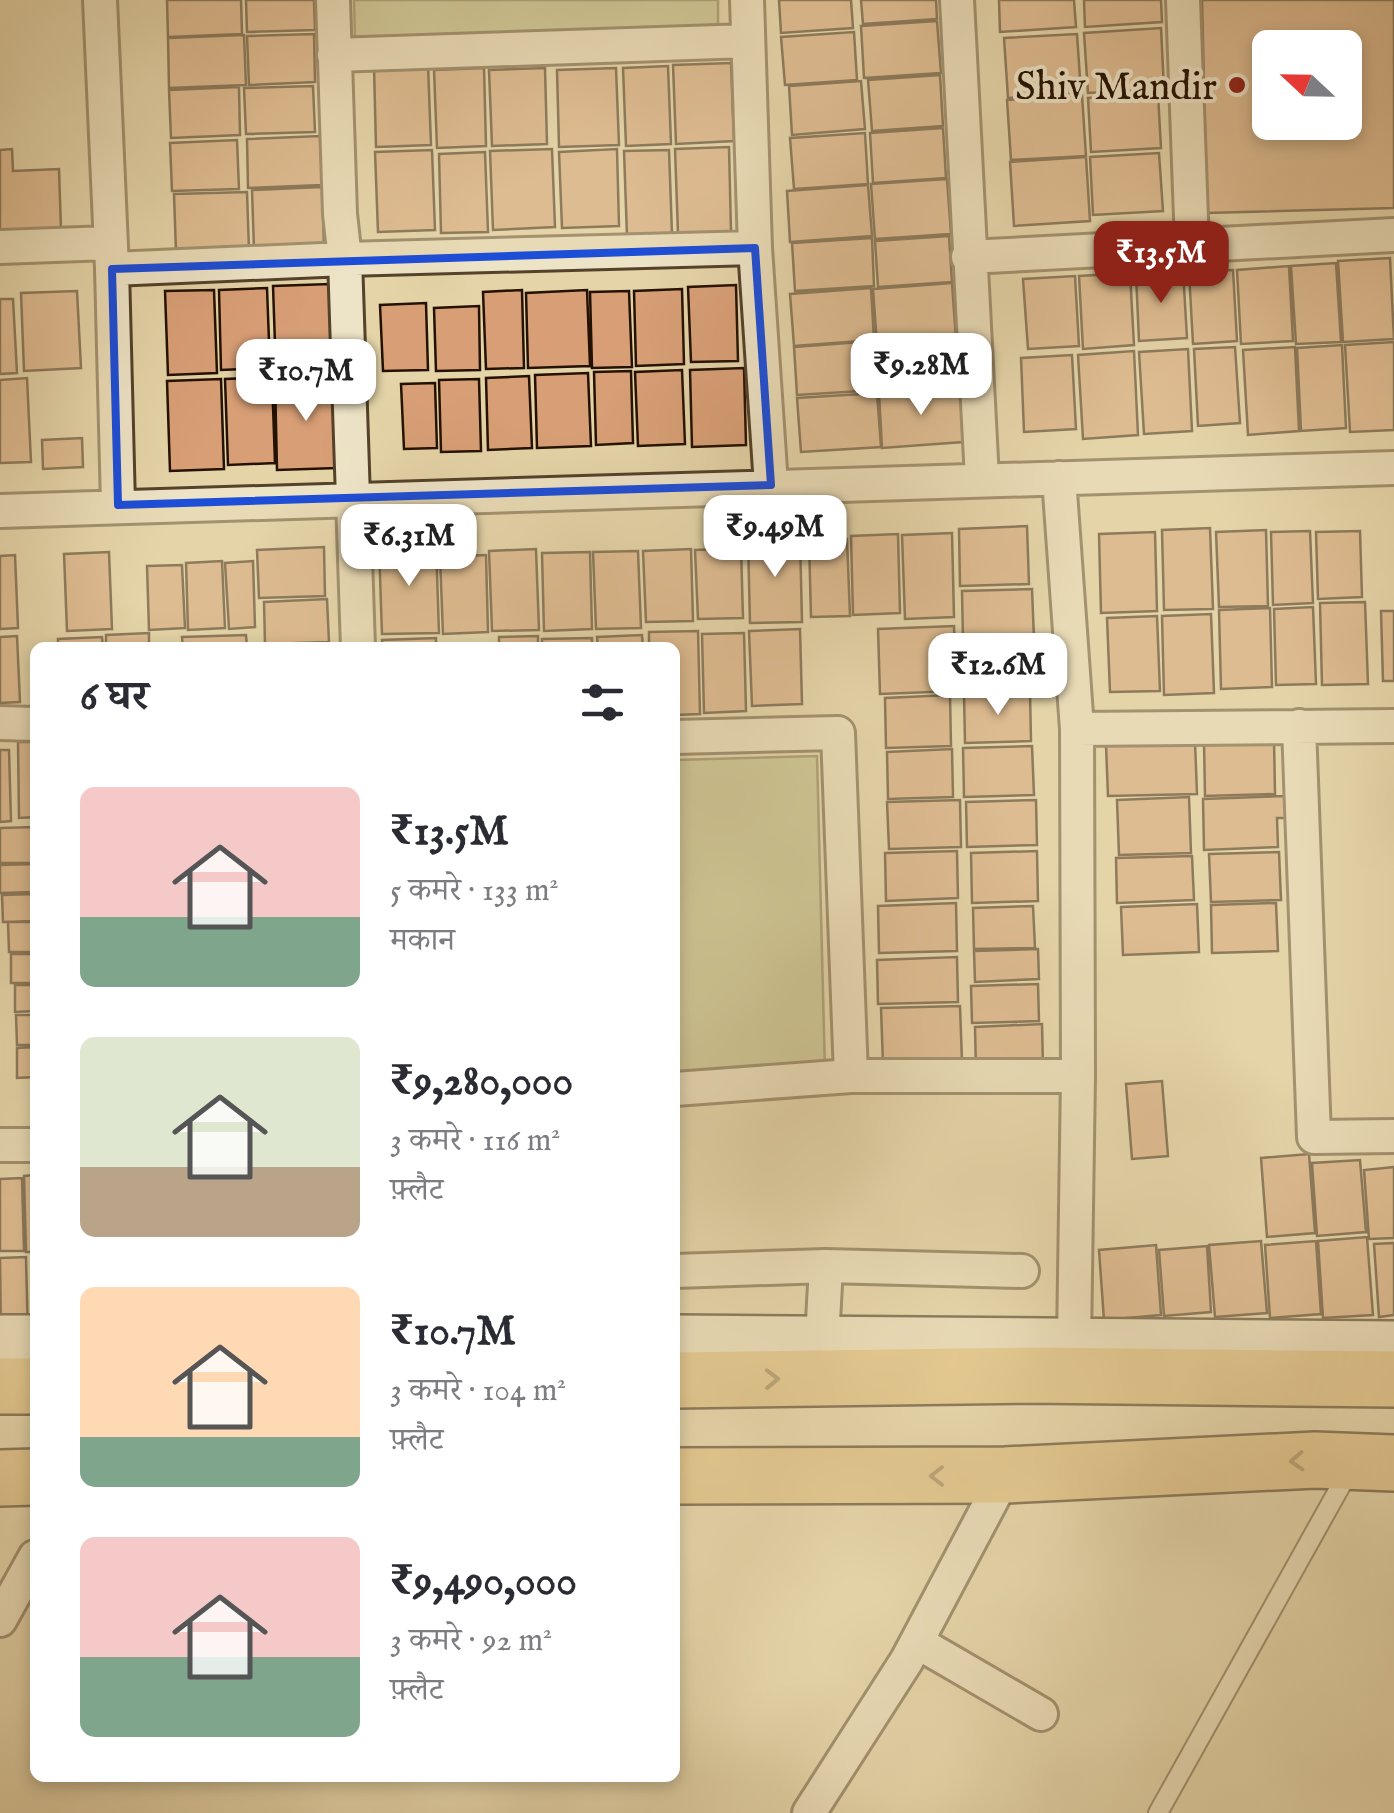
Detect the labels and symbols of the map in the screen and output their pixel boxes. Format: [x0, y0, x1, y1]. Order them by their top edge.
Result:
north arrow [1252, 30, 1362, 140]
place label: Shiv Mandir [1015, 63, 1217, 114]
marker: Shiv Mandir [1226, 74, 1248, 96]
pin: ₹13.5M [1080, 221, 1242, 306]
pin: ₹9.28M [840, 333, 1002, 418]
pin: ₹10.7M [225, 339, 387, 424]
pin: ₹9.49M [694, 495, 856, 580]
pin: ₹6.31M [328, 504, 490, 589]
pin: ₹12.6M [917, 633, 1079, 718]
one-way arrow [765, 1368, 781, 1389]
one-way arrow [1288, 1450, 1304, 1471]
one-way arrow [928, 1465, 944, 1487]

